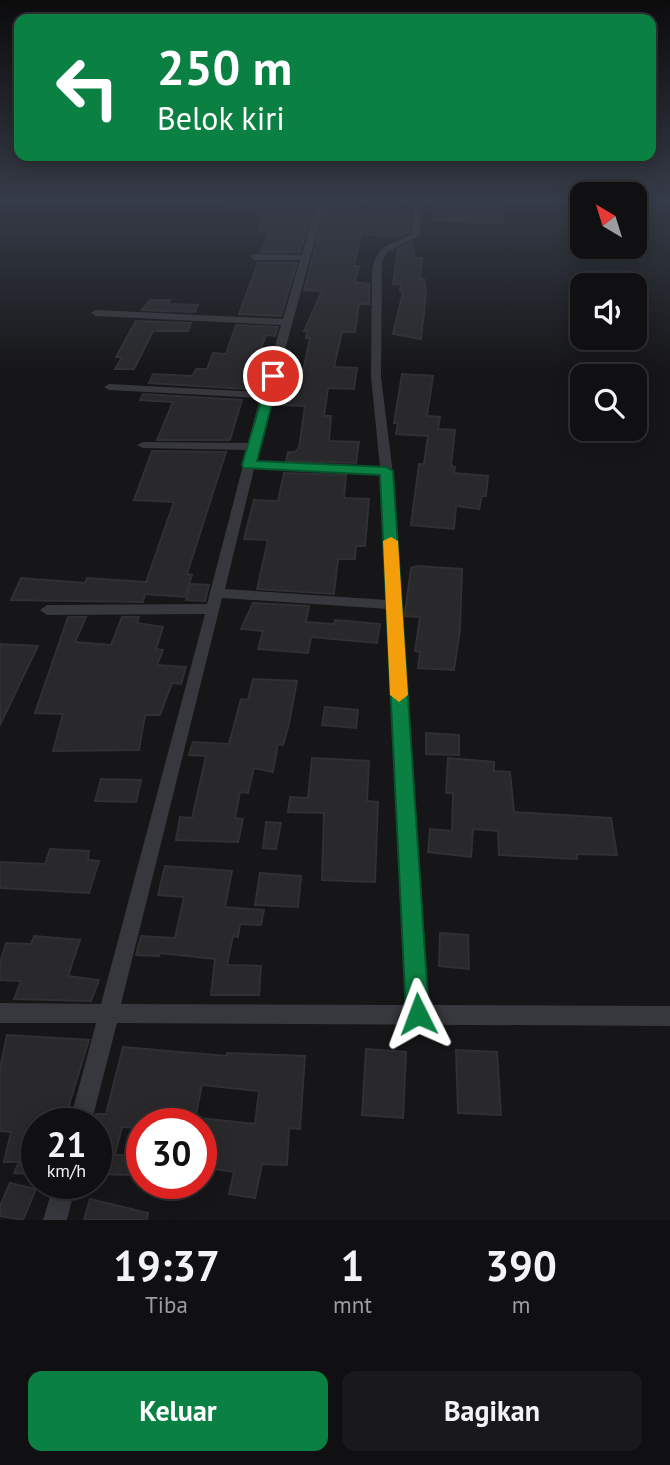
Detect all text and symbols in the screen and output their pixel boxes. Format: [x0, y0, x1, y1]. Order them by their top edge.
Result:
text: 250 m [157, 35, 292, 99]
icon: left [42, 42, 133, 133]
text: Belok kiri [157, 97, 285, 139]
north arrow [570, 182, 648, 259]
map controls [570, 182, 647, 441]
button: sound [570, 273, 647, 350]
pin [243, 346, 303, 406]
icon: arrive [254, 357, 292, 395]
button: search [570, 364, 647, 441]
position arrow [381, 977, 455, 1051]
speed limit sign: 30 [126, 1108, 217, 1199]
text: 21 [47, 1121, 86, 1167]
text: km/h [47, 1159, 86, 1182]
text: 19:37 [113, 1238, 220, 1293]
text: 1 [341, 1238, 364, 1293]
text: 390 [485, 1238, 557, 1293]
text: Tiba [145, 1290, 188, 1319]
text: mnt [333, 1290, 372, 1319]
text: m [512, 1290, 530, 1319]
button: Keluar [28, 1371, 328, 1451]
button: Bagikan [342, 1371, 642, 1451]

